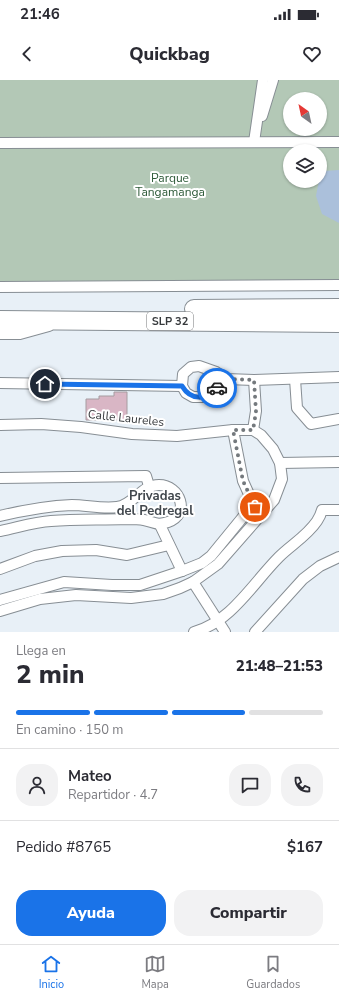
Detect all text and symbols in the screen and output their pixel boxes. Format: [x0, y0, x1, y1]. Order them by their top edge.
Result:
text: 21:46 [20, 4, 60, 24]
text: Quickbag [129, 42, 210, 66]
icon: back [16, 43, 38, 65]
icon: heart [301, 43, 323, 65]
north arrow [283, 92, 327, 136]
map controls [283, 92, 327, 188]
button: layers [283, 144, 327, 188]
park label: Parque Tangamanga [135, 170, 205, 200]
road number: SLP 32 [147, 312, 193, 330]
pin [28, 367, 62, 401]
courier [197, 368, 237, 408]
icon: home [34, 373, 56, 395]
icon: car [206, 377, 228, 399]
street label: Calle Laureles [87, 406, 165, 430]
district label: Privadas del Pedregal [117, 487, 194, 520]
pin [238, 490, 272, 524]
icon: bag [244, 496, 266, 518]
text: Llega en [16, 642, 66, 660]
text: 21:48–21:53 [236, 656, 323, 676]
text: 2 min [16, 657, 84, 692]
text: En camino · 150 m [16, 721, 123, 739]
button: person [16, 764, 58, 806]
button: chat [229, 764, 271, 806]
button: phone [281, 764, 323, 806]
text: Mateo [68, 766, 112, 786]
text: Repartidor · 4.7 [68, 786, 158, 804]
text: Pedido #8765 [16, 837, 111, 857]
text: $167 [287, 837, 323, 857]
button: Ayuda [16, 890, 166, 936]
button: Compartir [174, 890, 323, 936]
tab: Inicio [39, 953, 64, 992]
tab: Mapa [141, 953, 169, 992]
tab: Guardados [246, 953, 300, 992]

